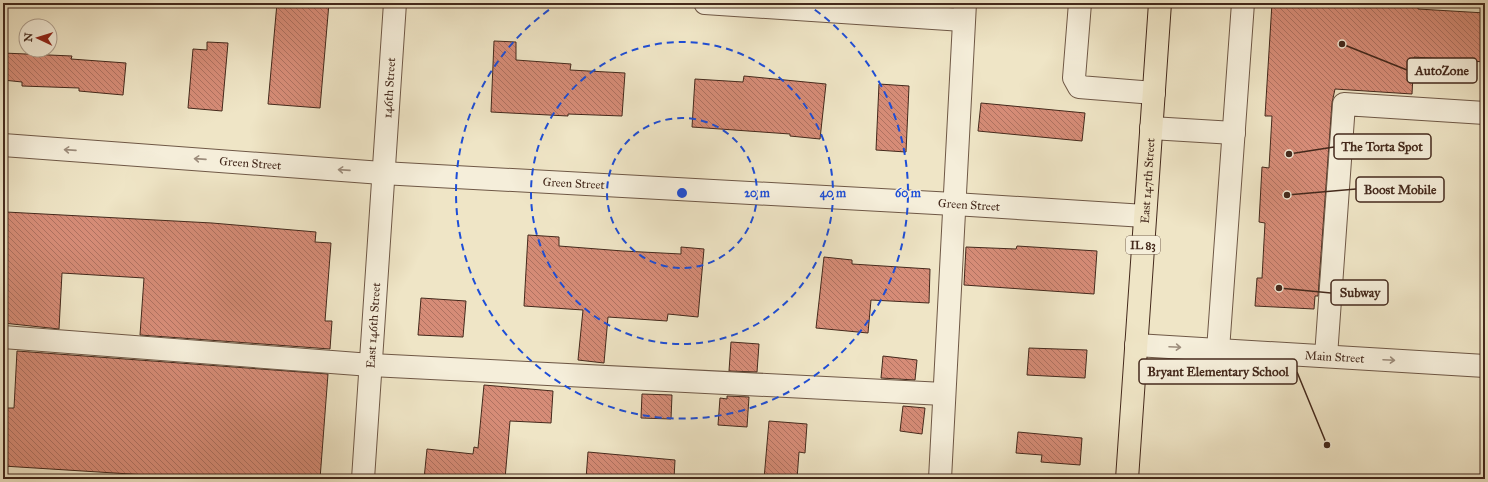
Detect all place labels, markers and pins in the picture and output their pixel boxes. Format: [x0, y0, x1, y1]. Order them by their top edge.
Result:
callout: AutoZone [1407, 58, 1477, 83]
callout: The Torta Spot [1334, 134, 1431, 159]
callout: Boost Mobile [1356, 177, 1444, 202]
centre of rings [675, 186, 689, 200]
callout: Subway [1331, 280, 1388, 305]
callout: Bryant Elementary School [1139, 359, 1297, 384]

